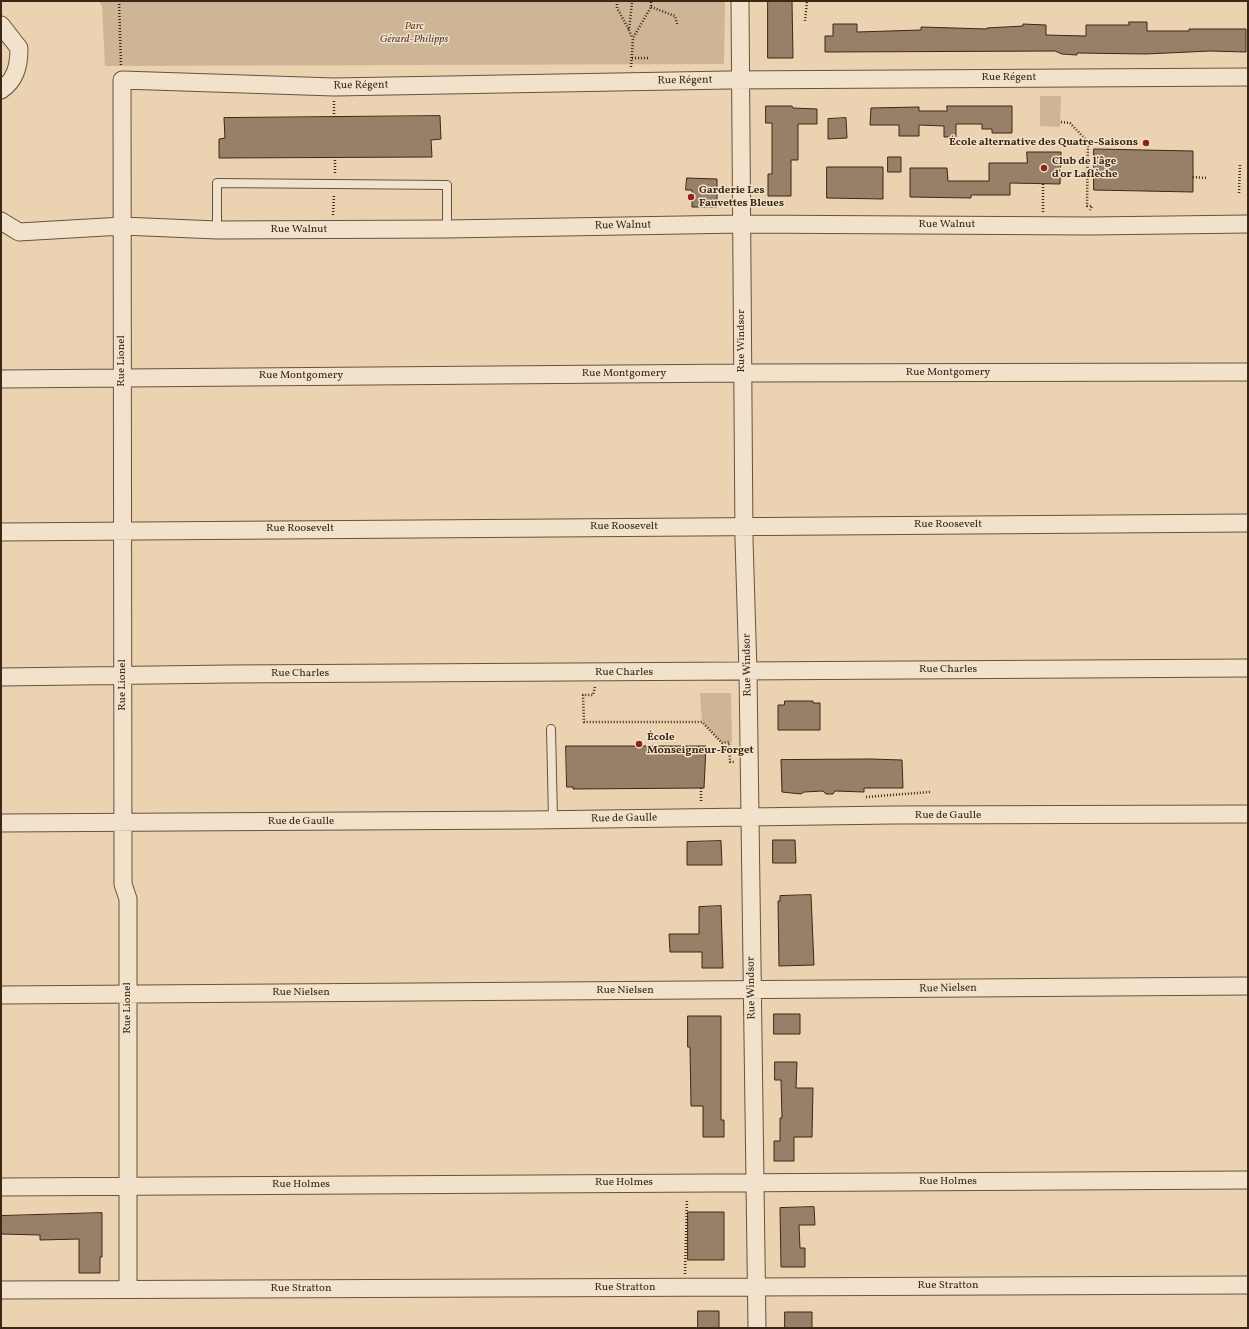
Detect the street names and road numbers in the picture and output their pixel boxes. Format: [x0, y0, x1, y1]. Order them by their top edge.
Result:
street label: Rue Régent [982, 71, 1036, 85]
street label: Rue Régent [657, 74, 713, 88]
street label: Rue Régent [333, 79, 389, 93]
street label: Rue Walnut [919, 218, 975, 232]
street label: Rue Walnut [594, 219, 652, 233]
street label: Rue Walnut [271, 223, 327, 237]
street label: Rue Windsor [735, 309, 749, 373]
street label: Rue Lionel [115, 335, 129, 387]
street label: Rue Montgomery [906, 366, 990, 380]
street label: Rue Montgomery [582, 367, 666, 381]
street label: Rue Montgomery [259, 369, 343, 383]
street label: Rue Roosevelt [914, 518, 982, 532]
street label: Rue Roosevelt [590, 520, 658, 534]
street label: Rue Roosevelt [266, 522, 334, 536]
street label: Rue Windsor [741, 633, 755, 697]
street label: Rue Lionel [116, 659, 130, 711]
street label: Rue Charles [919, 663, 977, 677]
street label: Rue Charles [595, 666, 653, 680]
street label: Rue Charles [271, 667, 329, 681]
street label: Rue de Gaulle [915, 809, 981, 823]
street label: Rue de Gaulle [591, 812, 657, 826]
street label: Rue de Gaulle [268, 815, 334, 829]
street label: Rue Windsor [745, 956, 759, 1020]
street label: Rue Lionel [121, 982, 135, 1034]
street label: Rue Nielsen [919, 982, 977, 996]
street label: Rue Nielsen [596, 984, 654, 998]
street label: Rue Nielsen [272, 986, 330, 1000]
street label: Rue Holmes [919, 1175, 977, 1189]
street label: Rue Holmes [595, 1176, 653, 1190]
street label: Rue Holmes [272, 1178, 330, 1192]
street label: Rue Stratton [918, 1279, 978, 1293]
street label: Rue Stratton [595, 1281, 655, 1295]
street label: Rue Stratton [271, 1282, 331, 1296]

